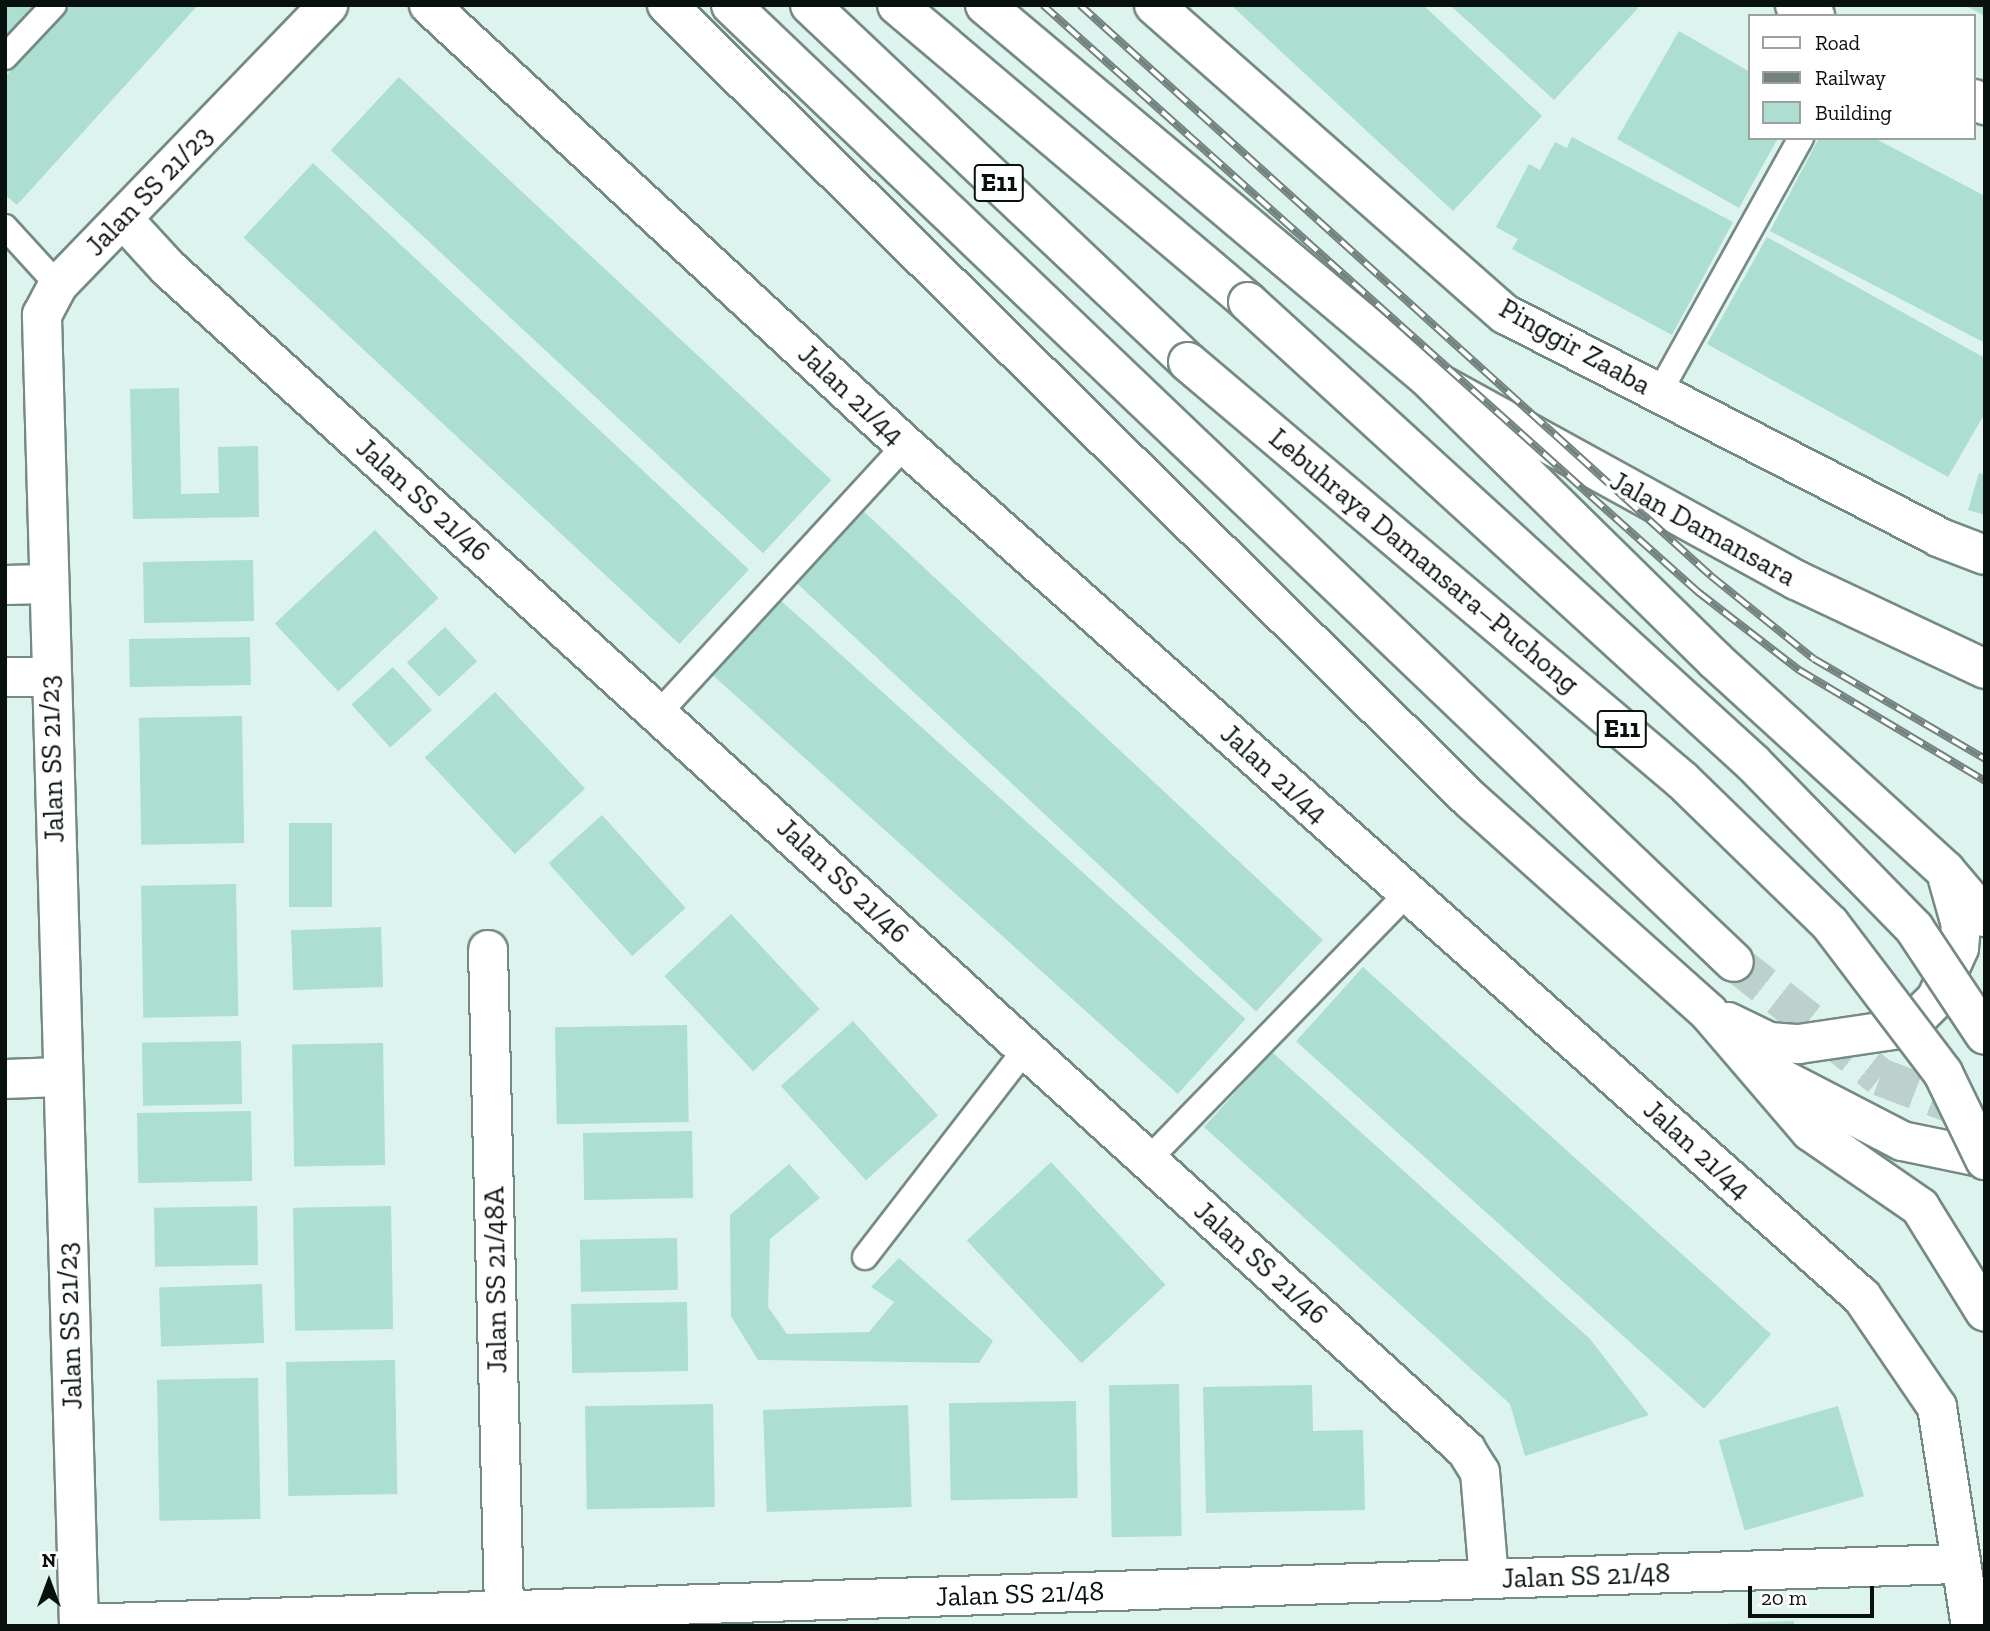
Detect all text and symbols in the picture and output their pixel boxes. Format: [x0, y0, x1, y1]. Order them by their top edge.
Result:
legend [1748, 14, 1976, 140]
text: Road [1815, 30, 1860, 55]
text: Railway [1815, 65, 1886, 90]
text: Building [1815, 100, 1892, 125]
street label: Jalan SS 21/23 [79, 119, 219, 263]
road number: E11 [973, 160, 1025, 206]
street label: Pinggir Zaaba [1493, 292, 1657, 402]
street label: Jalan 21/44 [791, 338, 911, 452]
street label: Lebuhraya Damansara–Puchong [1262, 421, 1586, 701]
street label: Jalan SS 21/46 [349, 431, 497, 569]
street label: Jalan Damansara [1604, 464, 1802, 594]
street label: Jalan SS 21/23 [32, 675, 72, 843]
road number: E11 [1596, 706, 1648, 751]
street label: Jalan 21/44 [1214, 717, 1334, 831]
street label: Jalan SS 21/46 [770, 811, 916, 951]
street label: Jalan 21/44 [1637, 1093, 1757, 1207]
street label: Jalan SS 21/48A [478, 1186, 514, 1374]
street label: Jalan SS 21/46 [1187, 1194, 1335, 1332]
street label: Jalan SS 21/23 [50, 1242, 90, 1410]
north arrow [14, 1547, 84, 1617]
text: N [42, 1549, 56, 1572]
street label: Jalan SS 21/48 [1501, 1556, 1671, 1596]
scale bar [1752, 1572, 1878, 1616]
street label: Jalan SS 21/48 [935, 1574, 1105, 1614]
text: 20 m [1761, 1585, 1807, 1610]

